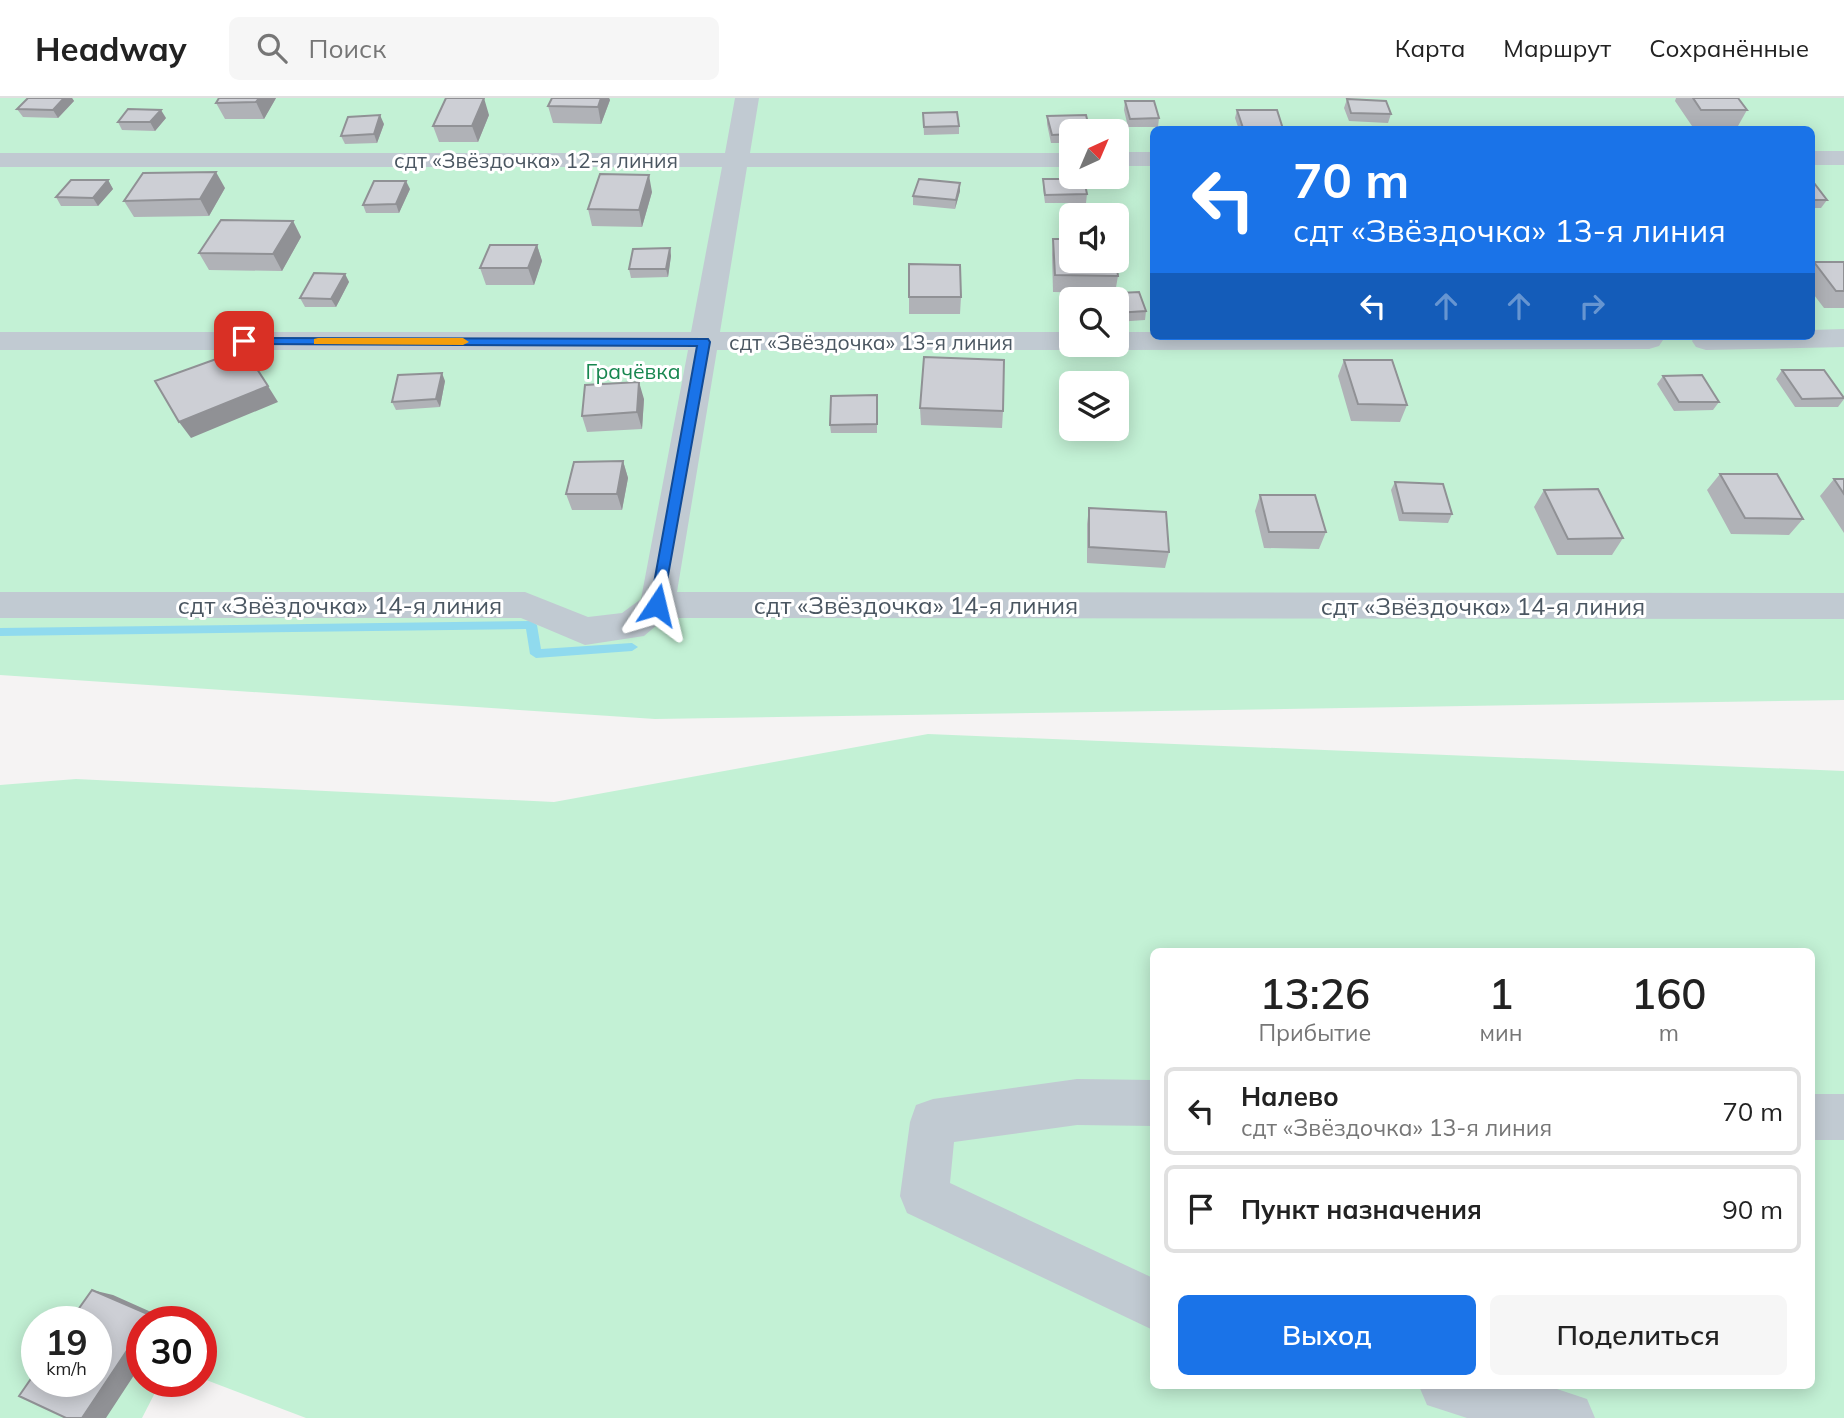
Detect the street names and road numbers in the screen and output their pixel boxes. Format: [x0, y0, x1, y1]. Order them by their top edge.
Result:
street label: сдт «Звёздочка» 12-я линия [394, 147, 678, 173]
street label: сдт «Звёздочка» 13-я линия [729, 329, 1013, 355]
street label: сдт «Звёздочка» 14-я линия [178, 590, 502, 620]
street label: сдт «Звёздочка» 14-я линия [754, 590, 1078, 620]
street label: сдт «Звёздочка» 14-я линия [1321, 591, 1645, 621]

